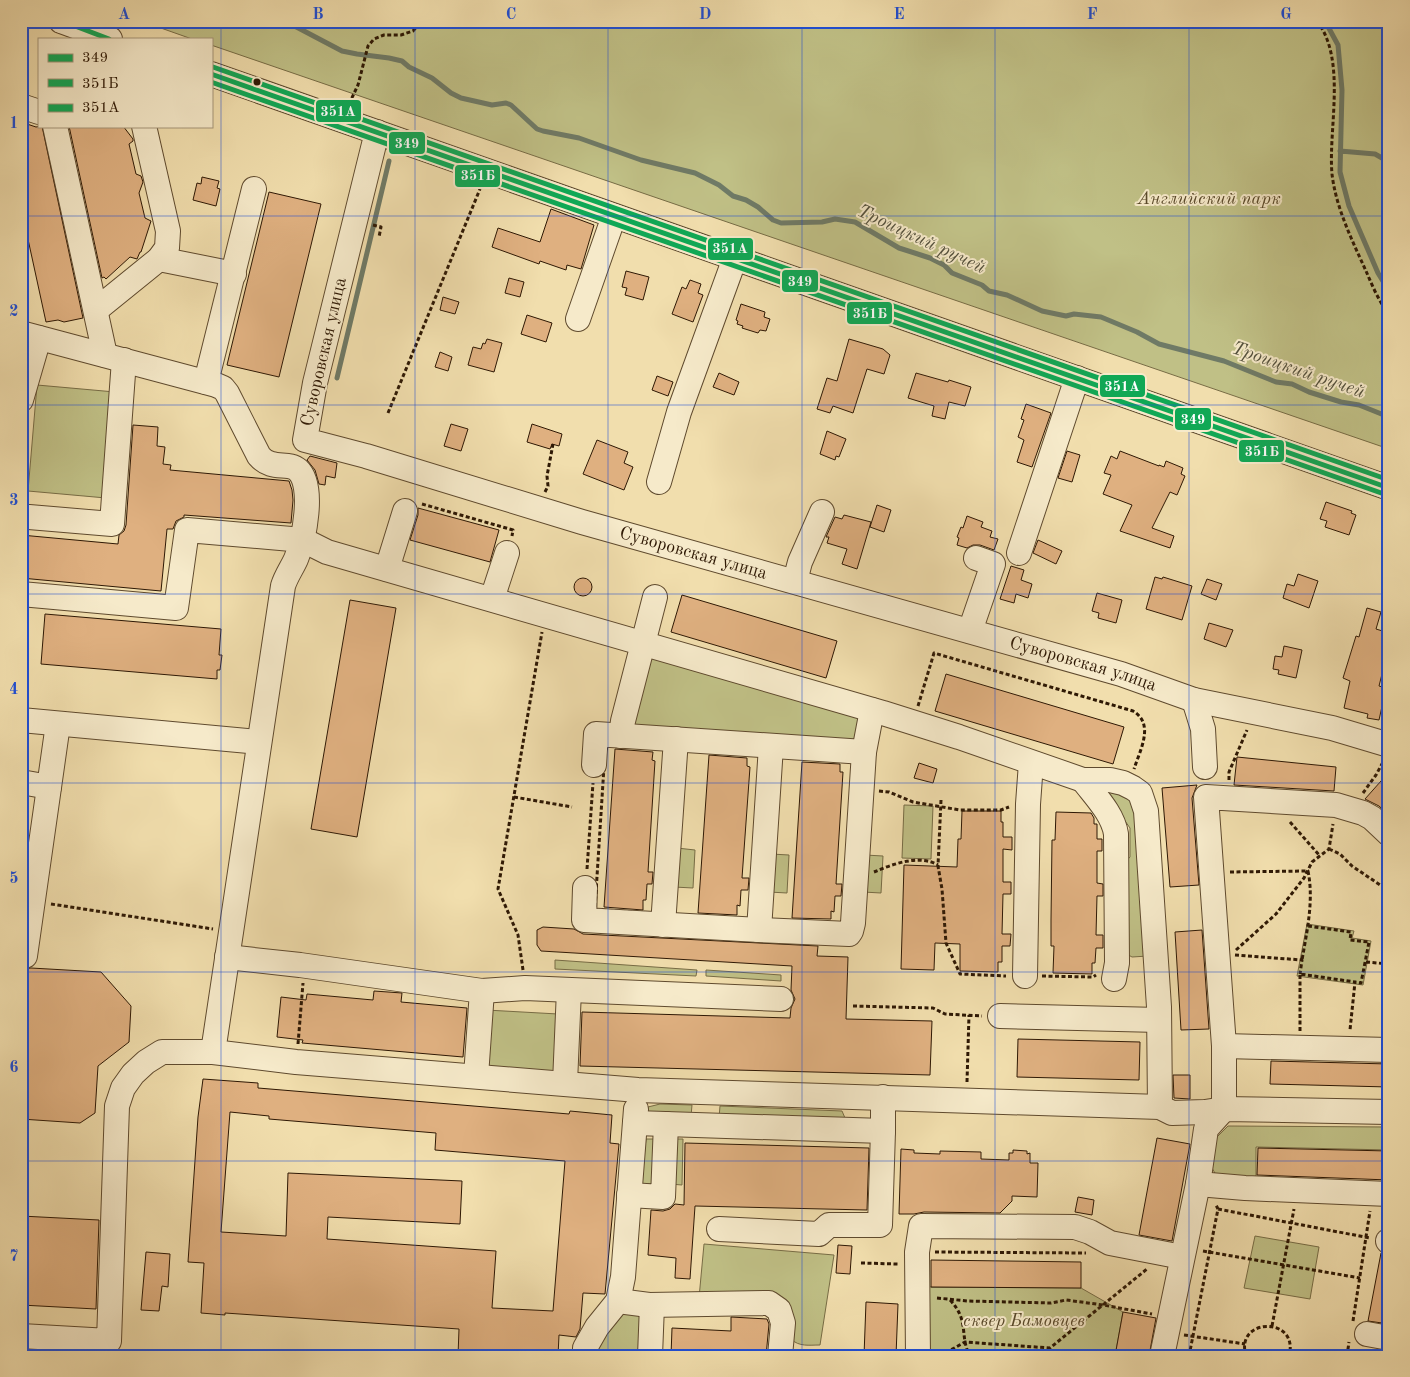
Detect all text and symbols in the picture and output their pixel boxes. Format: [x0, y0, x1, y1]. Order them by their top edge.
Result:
text: A [118, 7, 130, 23]
text: B [312, 7, 324, 23]
text: C [506, 7, 516, 23]
text: D [699, 7, 711, 23]
text: E [893, 7, 905, 23]
text: F [1087, 7, 1098, 23]
text: G [1280, 7, 1292, 23]
legend [38, 38, 212, 128]
text: 349 [82, 51, 108, 66]
text: 351Б [82, 77, 119, 92]
unlabelled marker [252, 77, 262, 87]
line badge: 351А [315, 99, 362, 123]
text: 351А [82, 101, 120, 116]
text: 351А [321, 105, 356, 119]
text: 1 [9, 116, 19, 132]
line badge: 349 [388, 131, 426, 155]
text: 349 [395, 137, 419, 151]
line badge: 351Б [454, 164, 501, 188]
text: 351Б [461, 169, 495, 183]
park label: Английский парк [1136, 190, 1281, 208]
water label: Троицкий ручей [854, 202, 988, 278]
line badge: 351А [707, 237, 754, 261]
text: 351А [713, 242, 748, 256]
line badge: 349 [781, 269, 819, 293]
text: 349 [788, 275, 812, 289]
street label: Суворовская улица [298, 276, 350, 428]
line badge: 351Б [846, 301, 893, 325]
text: 2 [9, 304, 19, 320]
text: 351Б [853, 307, 887, 321]
water label: Троицкий ручей [1229, 339, 1367, 403]
line badge: 351А [1099, 374, 1146, 398]
text: 351А [1105, 380, 1140, 394]
line badge: 349 [1174, 407, 1212, 431]
text: 349 [1181, 413, 1205, 427]
line badge: 351Б [1238, 439, 1285, 463]
text: 351Б [1245, 445, 1279, 459]
text: 3 [9, 493, 19, 509]
street label: Суворовская улица [618, 524, 769, 583]
street label: Суворовская улица [1007, 634, 1159, 695]
text: 4 [9, 682, 19, 698]
text: 5 [9, 871, 19, 887]
text: 6 [9, 1060, 19, 1076]
text: 7 [9, 1249, 19, 1265]
park label: сквер Бамовцев [963, 1312, 1085, 1330]

